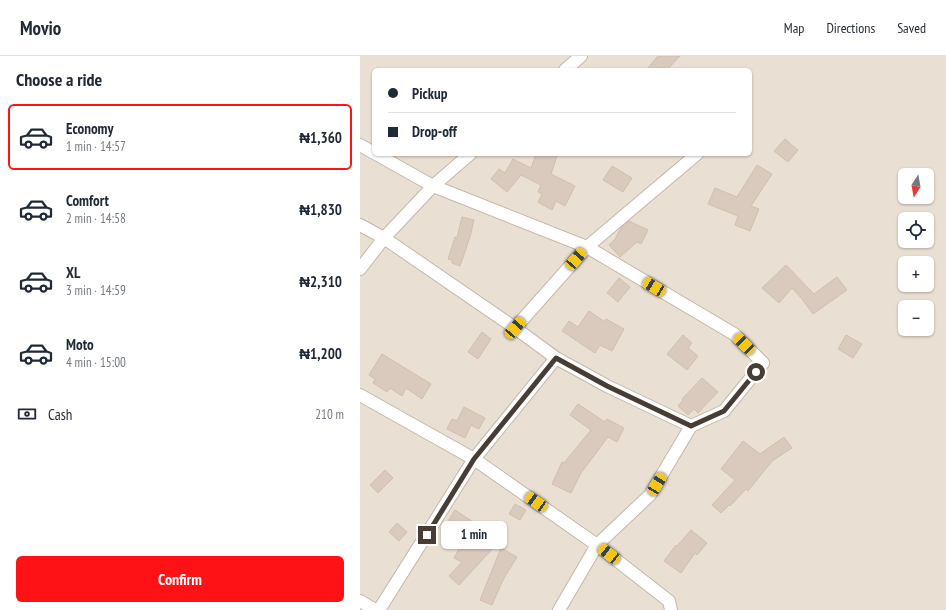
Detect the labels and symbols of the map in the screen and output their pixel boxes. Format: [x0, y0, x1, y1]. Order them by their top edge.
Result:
north arrow [898, 168, 934, 204]
car [564, 246, 588, 272]
car [641, 276, 667, 298]
car [503, 315, 527, 341]
car [731, 331, 757, 357]
route start [747, 363, 765, 381]
car [646, 471, 668, 497]
car [523, 490, 549, 514]
callout: 1 min [441, 521, 507, 549]
route end [418, 526, 436, 544]
car [596, 542, 622, 566]

